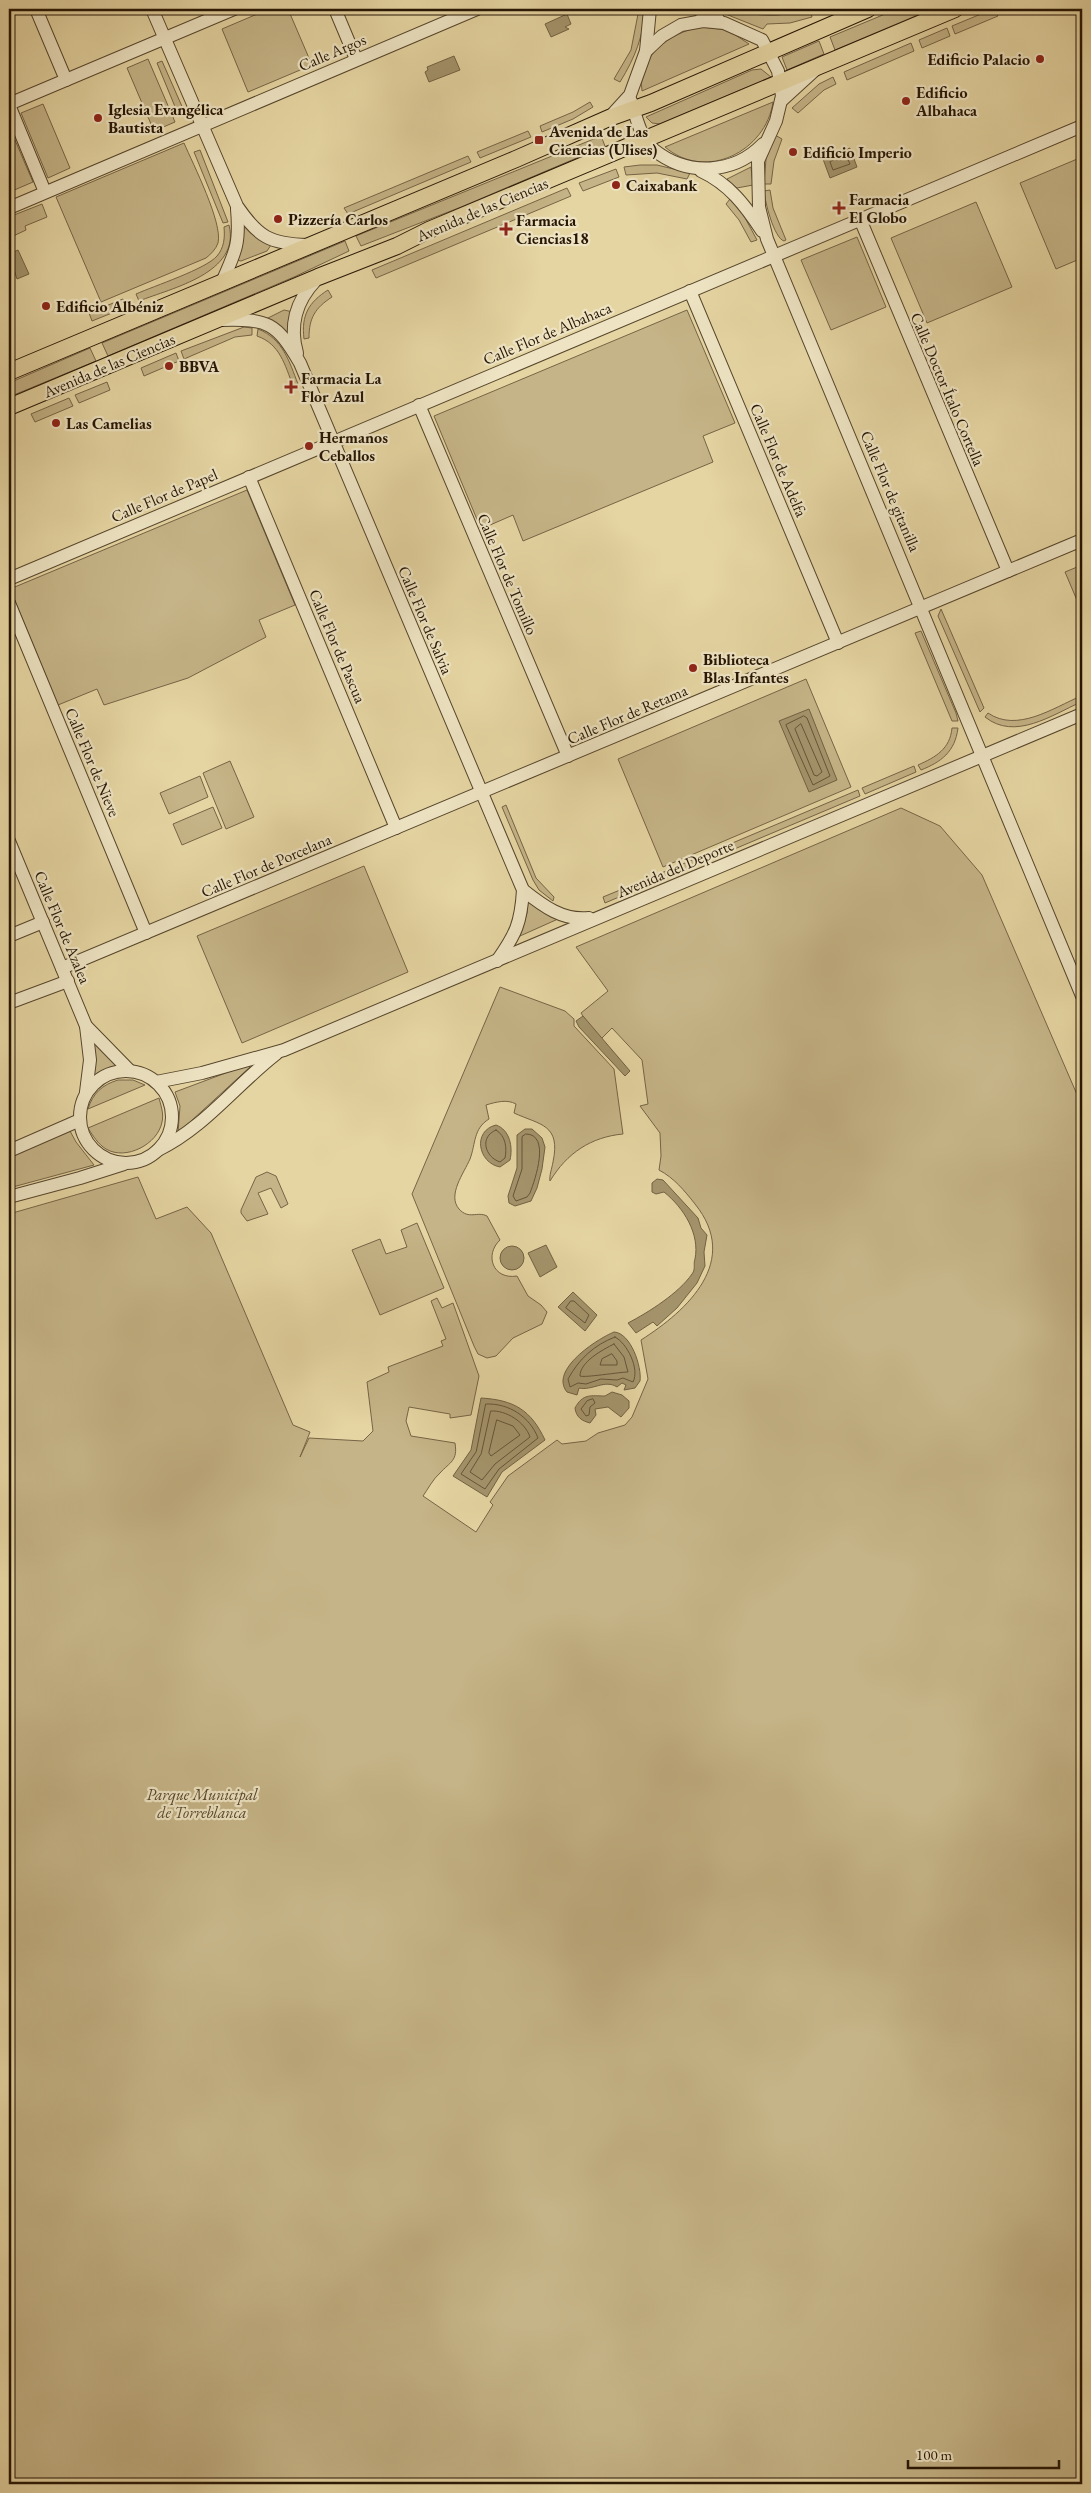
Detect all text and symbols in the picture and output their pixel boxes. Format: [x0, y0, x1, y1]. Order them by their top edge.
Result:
street label: Calle Argos [295, 29, 369, 76]
place label: Edificio Palacio [927, 49, 1030, 70]
marker: Edificio Palacio [1034, 53, 1046, 65]
place label: Edificio Albahaca [915, 82, 978, 121]
marker: Edificio Albahaca [900, 95, 912, 107]
place label: Iglesia Evangélica Bautista [108, 99, 224, 138]
marker: Iglesia Evangélica Bautista [92, 112, 104, 124]
place label: Avenida de Las Ciencias (Ulises) [548, 121, 657, 160]
marker: Avenida de Las Ciencias (Ulises) [533, 134, 545, 146]
place label: Edificio Imperio [803, 142, 912, 163]
marker: Edificio Imperio [787, 146, 799, 158]
street label: Avenida de las Ciencias [412, 172, 551, 247]
place label: Caixabank [626, 175, 698, 196]
marker: Caixabank [610, 179, 622, 191]
place label: Farmacia El Globo [849, 189, 910, 228]
marker: Farmacia El Globo [833, 202, 845, 214]
place label: Pizzería Carlos [288, 209, 388, 230]
place label: Farmacia Ciencias18 [516, 210, 589, 249]
marker: Pizzería Carlos [272, 213, 284, 225]
marker: Farmacia Ciencias18 [500, 223, 512, 235]
place label: Edificio Albéniz [56, 296, 163, 317]
street label: Calle Flor de Albahaca [480, 297, 615, 370]
marker: Edificio Albéniz [40, 300, 52, 312]
street label: Calle Doctor Ítalo Cortella [906, 309, 990, 470]
street label: Avenida de las Ciencias [39, 328, 178, 403]
place label: BBVA [179, 356, 220, 377]
marker: BBVA [163, 360, 175, 372]
place label: Farmacia La Flor Azul [301, 368, 382, 407]
marker: Farmacia La Flor Azul [285, 381, 297, 393]
street label: Calle Flor de Adelfa [745, 400, 812, 521]
place label: Las Camelias [66, 413, 152, 434]
marker: Las Camelias [50, 417, 62, 429]
place label: Hermanos Ceballos [319, 427, 388, 466]
street label: Calle Flor de gitanilla [856, 427, 926, 556]
marker: Hermanos Ceballos [303, 440, 315, 452]
street label: Calle Flor de Papel [108, 464, 221, 527]
street label: Calle Flor de Tomillo [473, 510, 543, 638]
street label: Calle Flor de Salvia [393, 563, 458, 678]
street label: Calle Flor de Pascua [304, 586, 371, 707]
place label: Biblioteca Blas Infantes [703, 649, 789, 688]
marker: Biblioteca Blas Infantes [687, 662, 699, 674]
street label: Calle Flor de Retama [564, 679, 691, 749]
street label: Calle Flor de Nieve [60, 704, 125, 820]
street label: Calle Flor de Porcelana [198, 828, 335, 902]
street label: Avenida del Deporte [612, 834, 737, 903]
street label: Calle Flor de Azalea [29, 868, 96, 987]
park label: Parque Municipal de Torreblanca [146, 1784, 258, 1823]
scale bar [908, 2438, 1060, 2470]
text: 100 m [916, 2445, 953, 2464]

